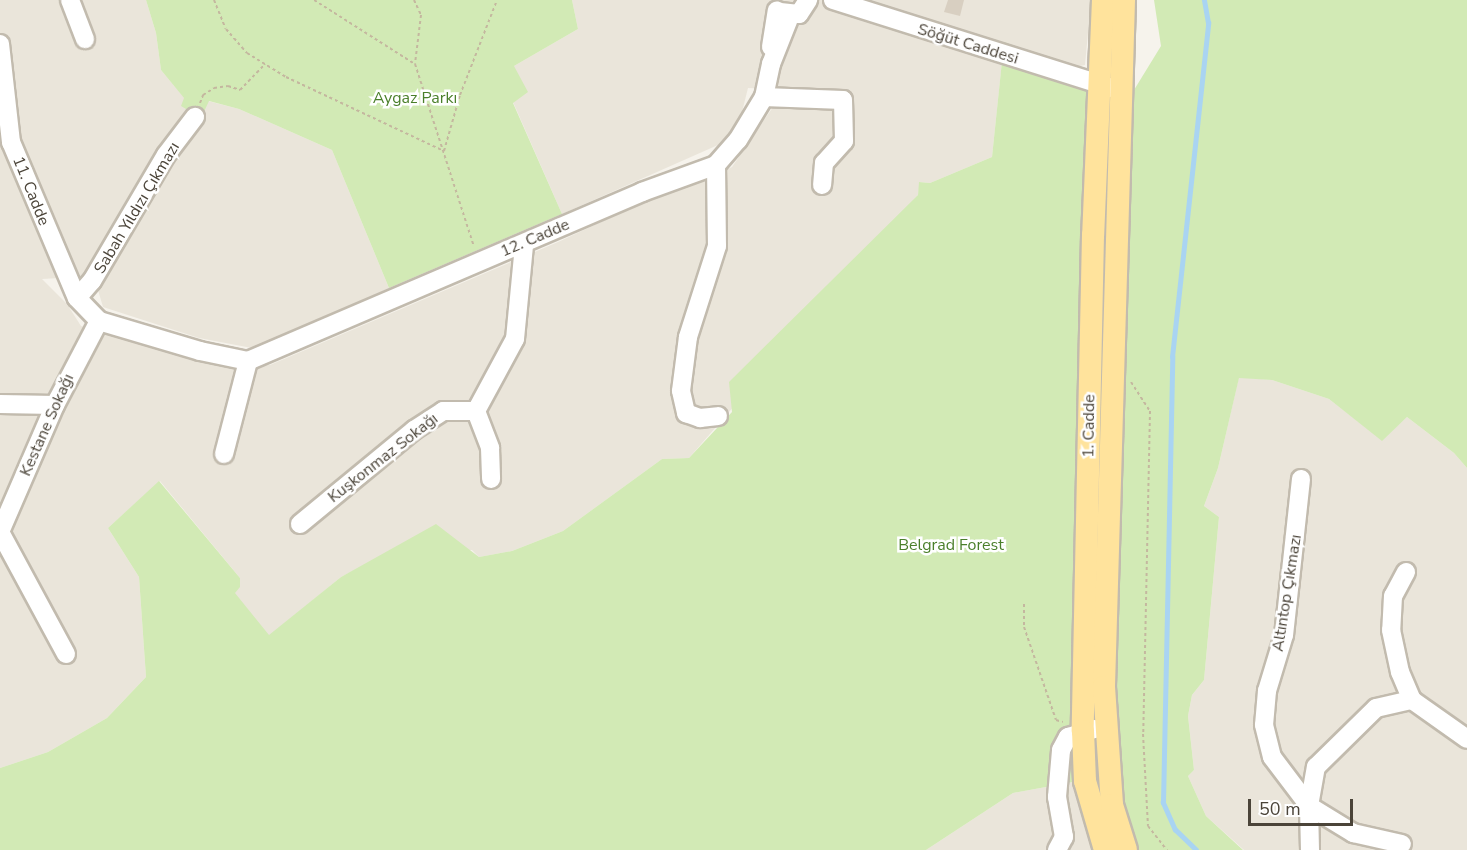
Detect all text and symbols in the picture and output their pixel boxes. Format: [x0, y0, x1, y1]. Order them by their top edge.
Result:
street label: Söğüt Caddesi [915, 20, 1021, 68]
park label: Aygaz Parkı [373, 88, 457, 108]
street label: Sabah Yıldızı Çıkmazı [90, 139, 184, 277]
street label: 11. Cadde [8, 154, 54, 228]
street label: 12. Cadde [498, 215, 572, 261]
street label: Kestane Sokağı [16, 371, 78, 479]
street label: 1. Cadde [1079, 394, 1099, 458]
street label: Kuşkonmaz Sokağı [324, 409, 442, 507]
street label: Altıntop Çıkmazı [1268, 533, 1306, 653]
park label: Belgrad Forest [898, 535, 1004, 555]
scale bar [1251, 787, 1356, 825]
text: 50 m [1259, 797, 1301, 821]

